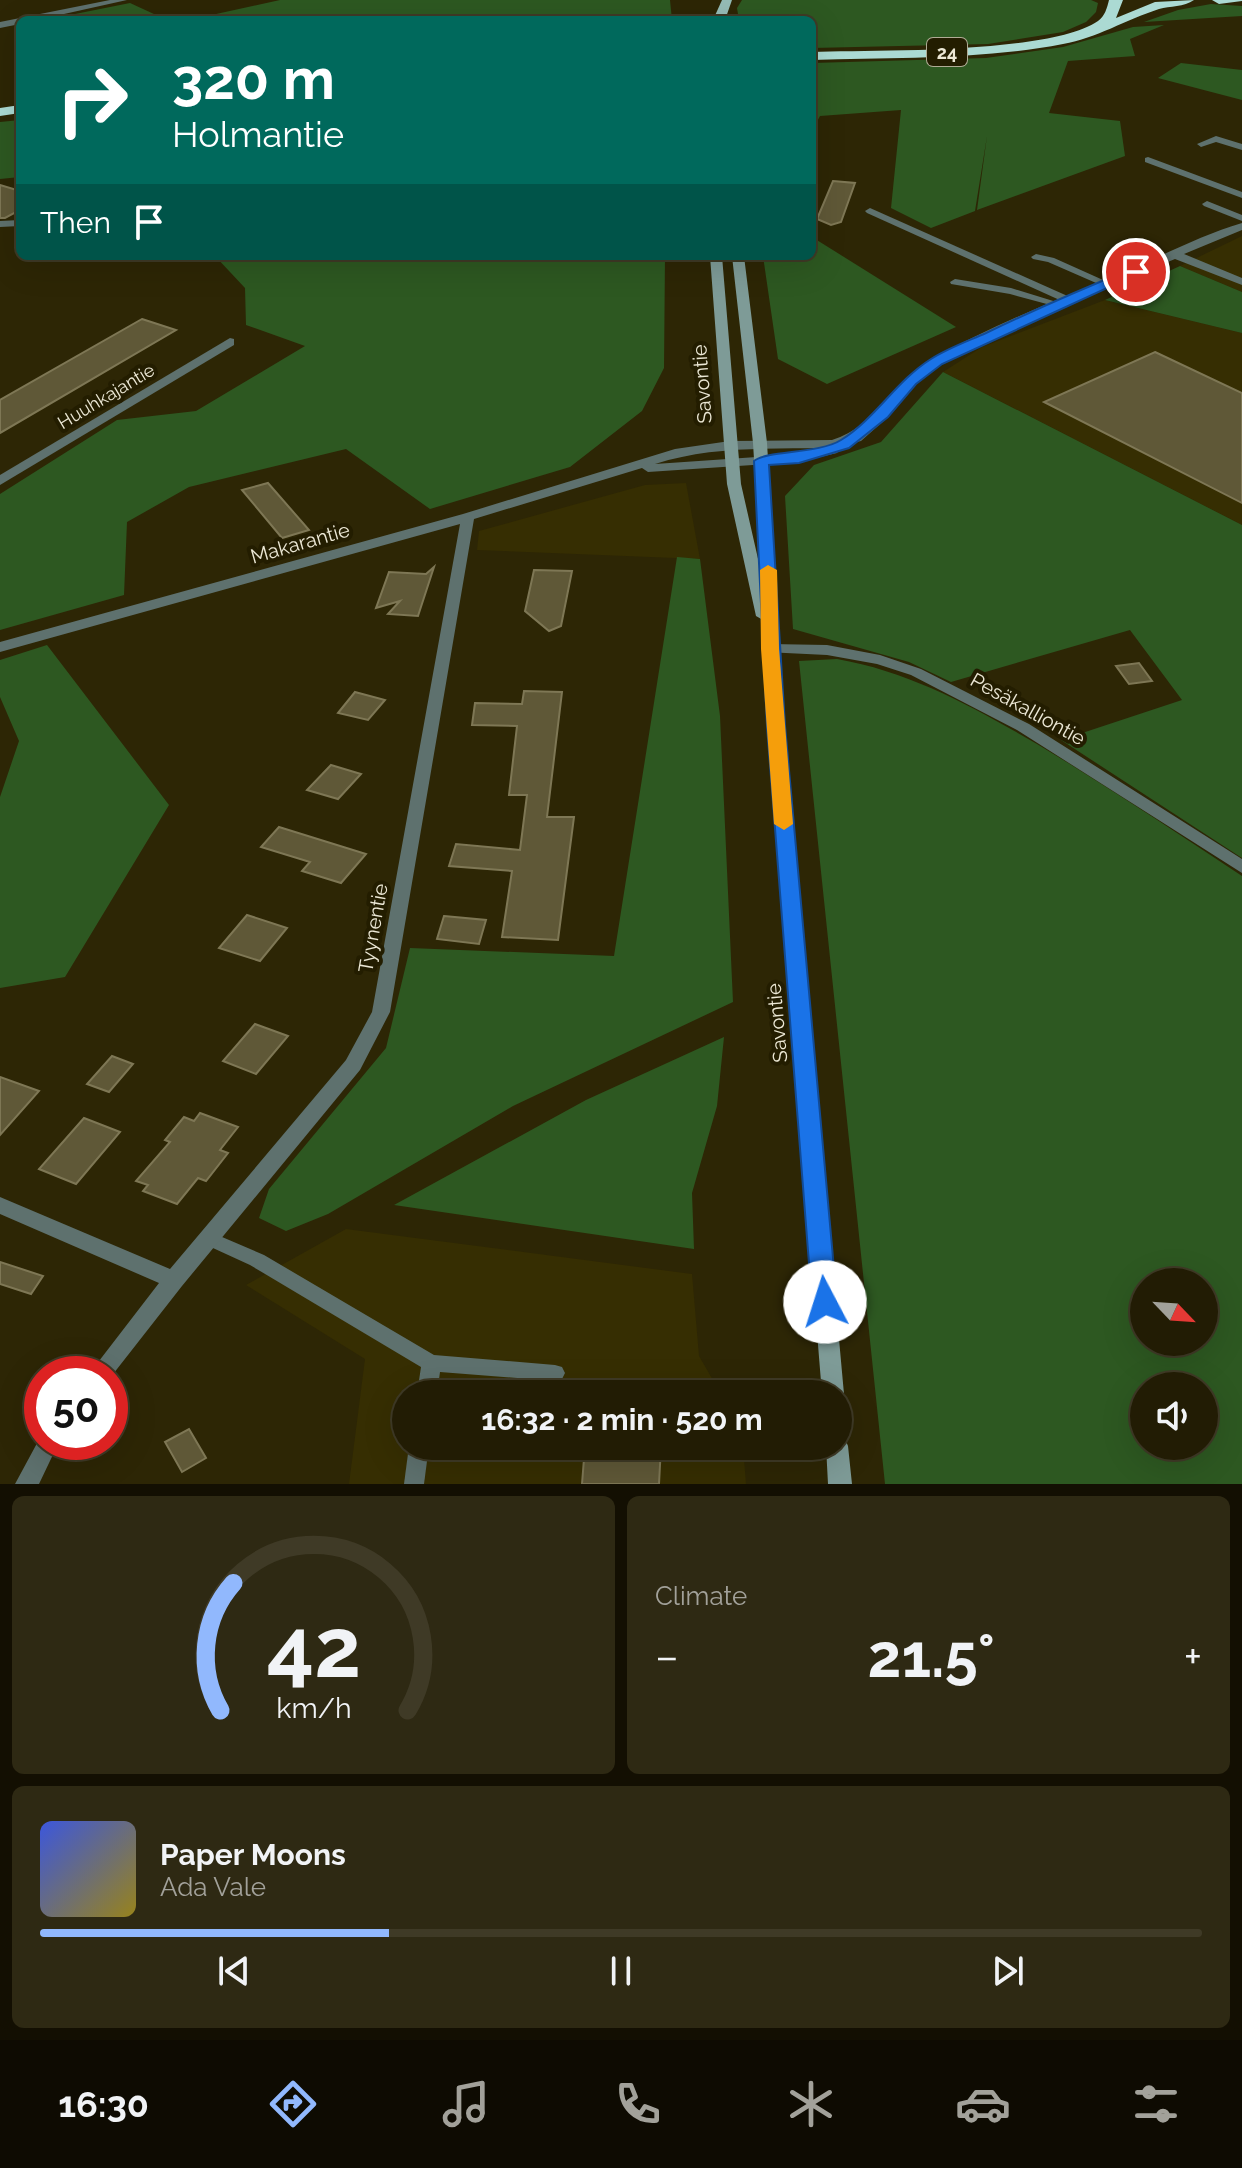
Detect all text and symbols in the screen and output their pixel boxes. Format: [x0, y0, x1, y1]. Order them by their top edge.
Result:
road number: 24 [927, 38, 967, 66]
text: 320 m [172, 46, 335, 112]
icon: right [40, 48, 144, 152]
text: Holmantie [172, 113, 344, 155]
icon: arrive [127, 200, 171, 244]
text: Then [40, 205, 111, 240]
pin [1102, 238, 1170, 306]
icon: arrive [1114, 250, 1158, 294]
street label: Savontie [687, 343, 717, 424]
street label: Huuhkajantie [54, 359, 159, 433]
street label: Makarantie [248, 517, 353, 569]
street label: Pesäkalliontie [966, 668, 1090, 751]
street label: Tyynentie [353, 881, 393, 974]
street label: Savontie [762, 982, 792, 1064]
position arrow [783, 1260, 867, 1344]
north arrow [1130, 1268, 1218, 1356]
map controls [1130, 1268, 1218, 1460]
speed limit sign: 50 [24, 1356, 128, 1460]
button: sound [1130, 1372, 1218, 1460]
text: 16:32 · 2 min · 520 m [481, 1402, 763, 1437]
text: Climate [655, 1581, 747, 1611]
text: 42 [266, 1599, 361, 1696]
text: 21.5° [868, 1621, 995, 1691]
text: − [655, 1631, 679, 1682]
text: + [1184, 1631, 1202, 1682]
text: km/h [276, 1691, 351, 1725]
text: Paper Moons [160, 1837, 346, 1872]
text: Ada Vale [160, 1872, 266, 1902]
icon: previous [212, 1949, 256, 1993]
icon: pause [599, 1949, 643, 1993]
icon: next [986, 1949, 1030, 1993]
icon: directions [265, 2076, 321, 2132]
icon: music [438, 2076, 494, 2132]
icon: phone [610, 2076, 666, 2132]
icon: climate [783, 2076, 839, 2132]
icon: car [955, 2076, 1011, 2132]
icon: filters [1128, 2076, 1184, 2132]
text: 16:30 [58, 2083, 149, 2125]

